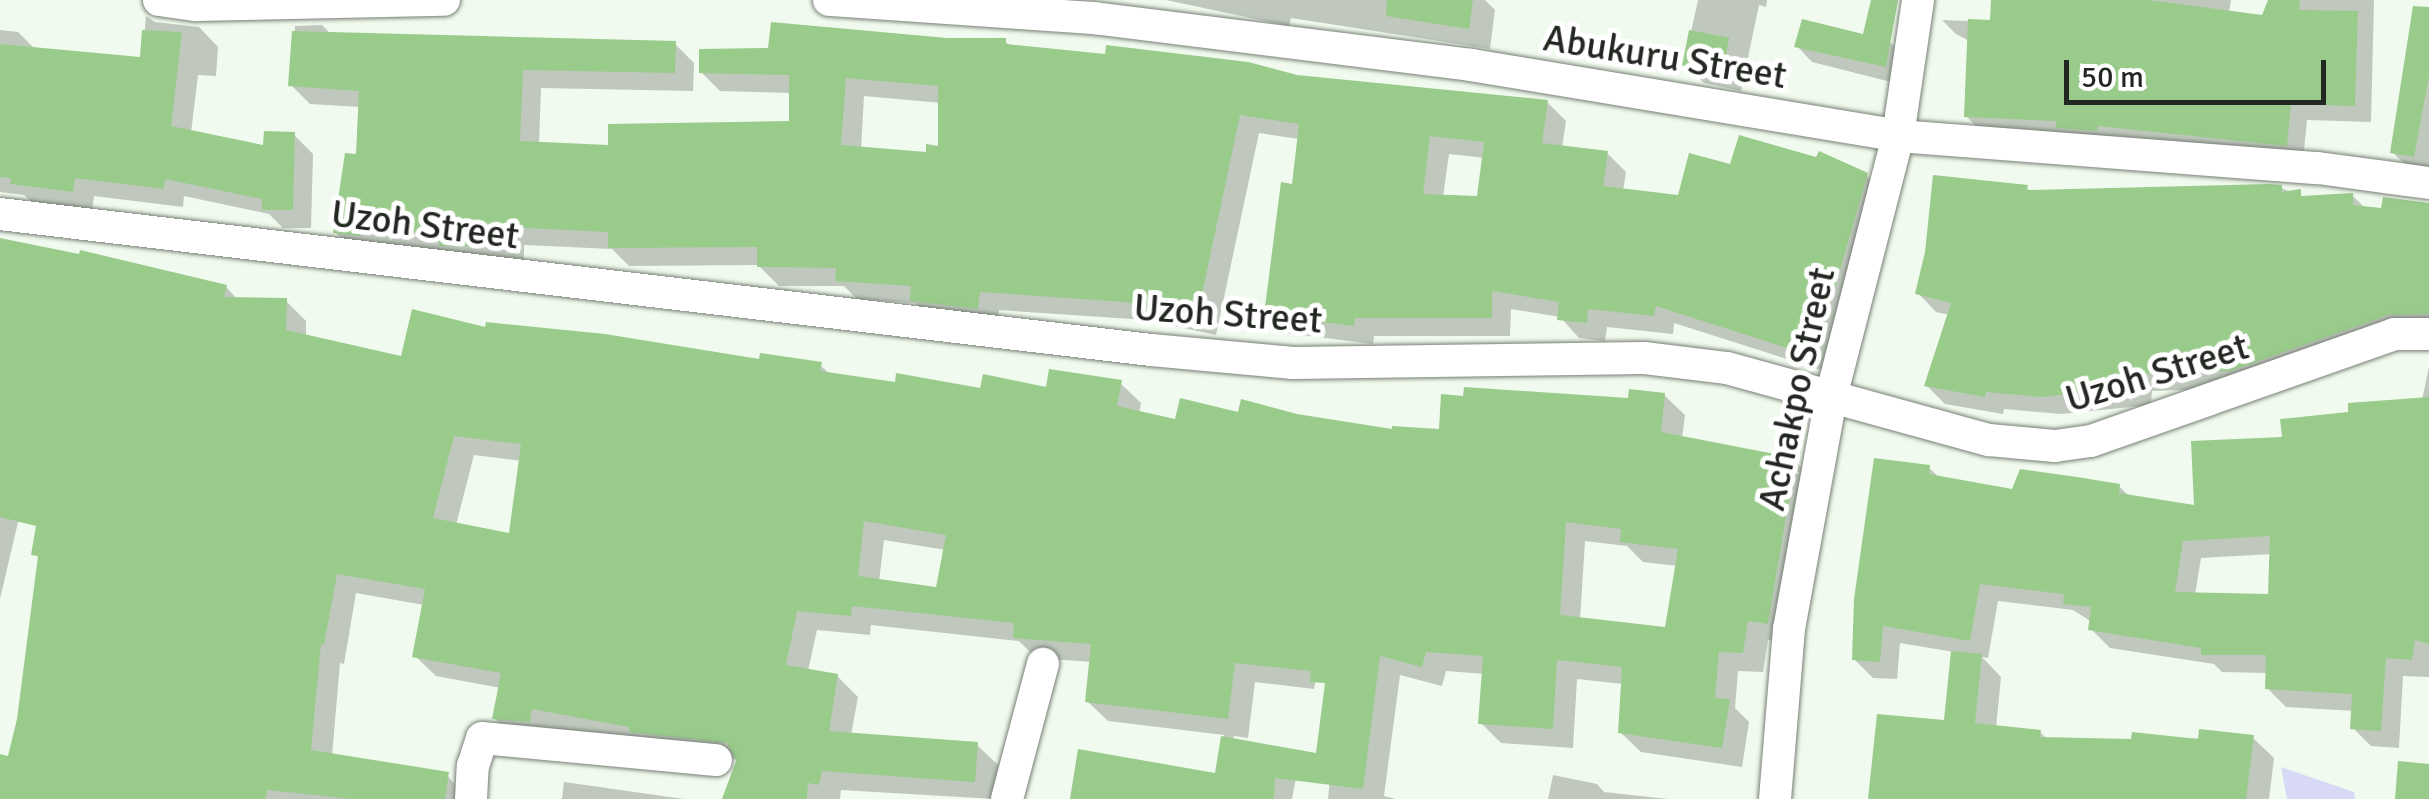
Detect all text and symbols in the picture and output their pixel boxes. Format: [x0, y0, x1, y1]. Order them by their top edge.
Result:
street label: Abukuru Street [1540, 15, 1790, 99]
scale bar [2069, 40, 2332, 102]
text: 50 m [2081, 59, 2144, 96]
street label: Uzoh Street [329, 191, 521, 259]
street label: Achakpo Street [1749, 263, 1845, 515]
street label: Uzoh Street [1132, 285, 1324, 343]
street label: Uzoh Street [2060, 324, 2254, 422]

